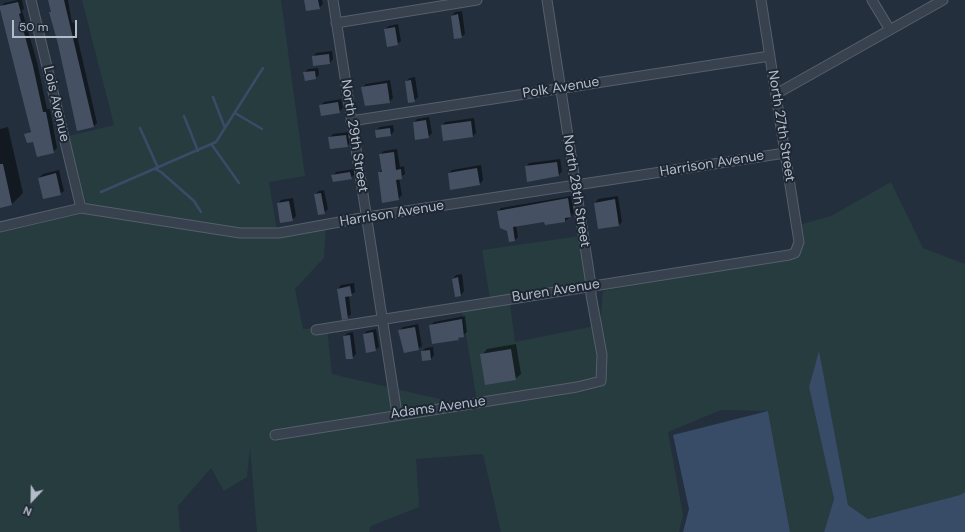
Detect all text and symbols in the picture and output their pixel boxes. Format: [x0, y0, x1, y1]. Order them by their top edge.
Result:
scale bar [14, 12, 79, 38]
text: 50 m [19, 19, 48, 35]
street label: Lois Avenue [39, 65, 73, 143]
street label: North 27th Street [764, 69, 798, 183]
street label: Polk Avenue [521, 74, 601, 102]
street label: North 29th Street [337, 78, 371, 194]
street label: North 28th Street [559, 134, 593, 248]
street label: Harrison Avenue [659, 147, 765, 181]
street label: Harrison Avenue [339, 197, 445, 231]
street label: Buren Avenue [511, 276, 601, 306]
street label: Adams Avenue [389, 393, 487, 423]
north arrow [12, 480, 52, 520]
text: N [21, 503, 34, 519]

